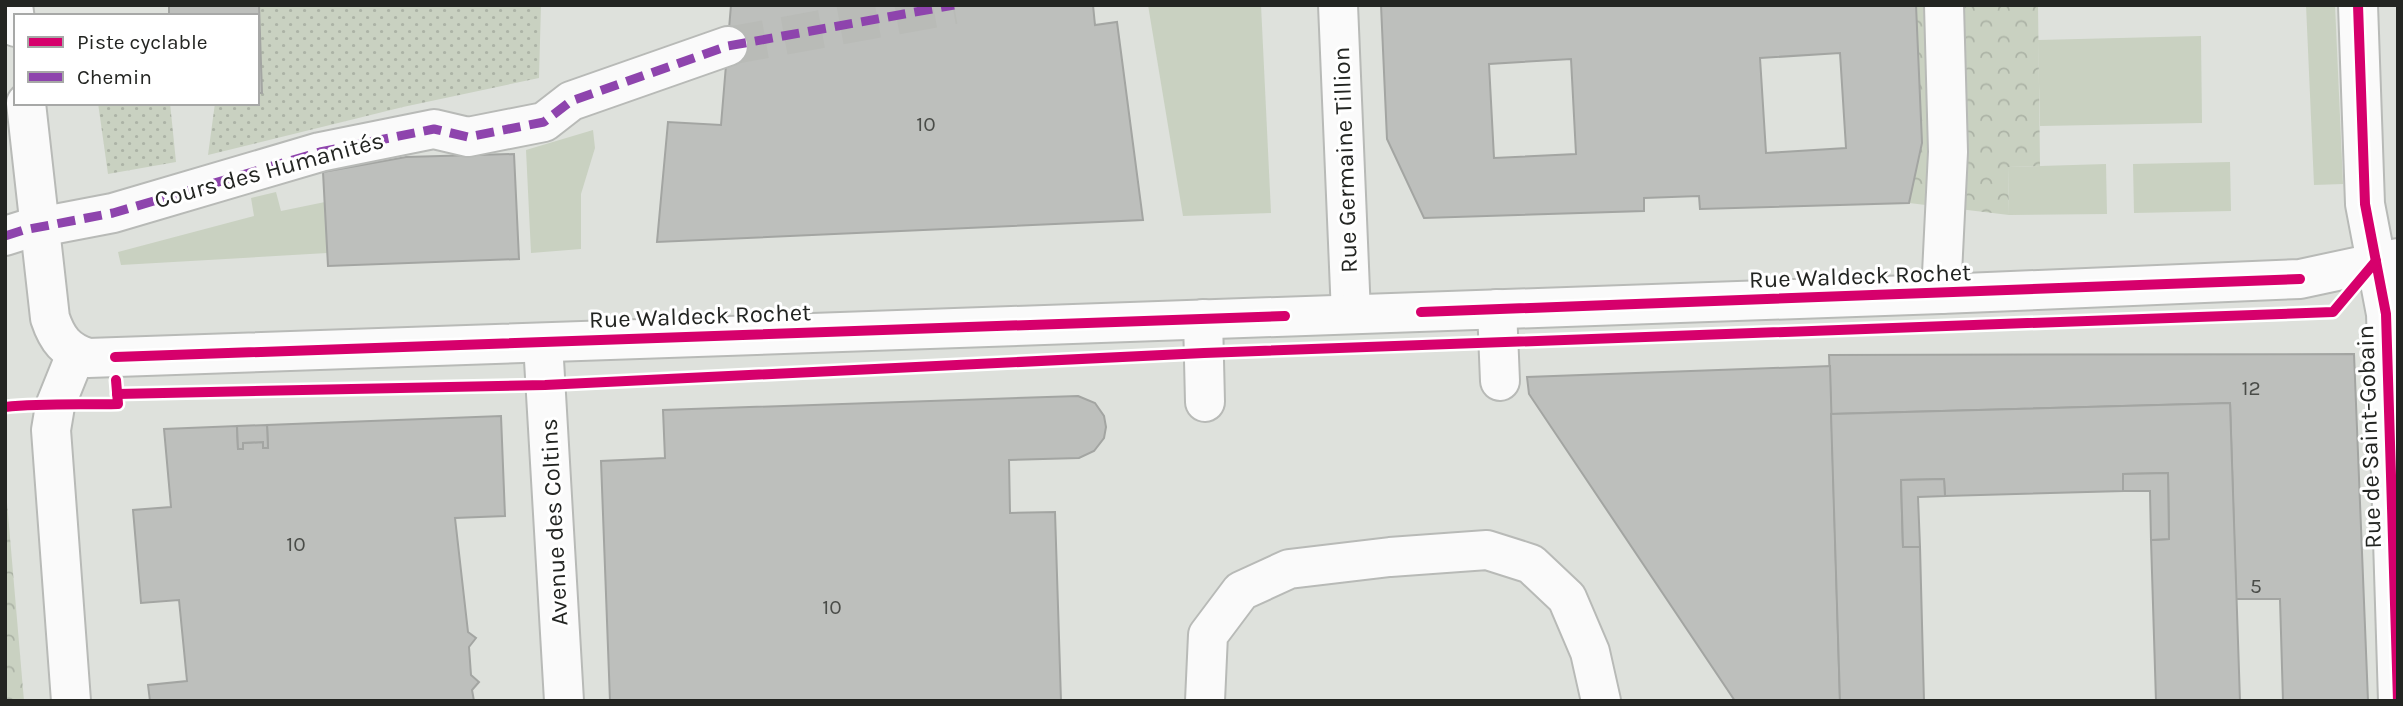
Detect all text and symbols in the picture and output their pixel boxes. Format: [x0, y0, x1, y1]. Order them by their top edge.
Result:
legend [14, 14, 259, 105]
text: Piste cyclable [77, 30, 208, 54]
street label: Rue Germaine Tillion [1327, 46, 1363, 274]
text: Chemin [77, 65, 152, 89]
house number: 10 [916, 112, 936, 136]
street label: Cours des Humanités [151, 126, 387, 214]
street label: Rue Waldeck Rochet [1749, 258, 1971, 294]
street label: Rue Waldeck Rochet [589, 298, 811, 334]
street label: Rue de Saint-Gobain [2351, 325, 2387, 549]
house number: 12 [2241, 376, 2261, 400]
street label: Avenue des Coltins [535, 418, 573, 626]
house number: 10 [286, 532, 306, 556]
house number: 5 [2250, 574, 2262, 598]
house number: 10 [822, 595, 842, 619]

